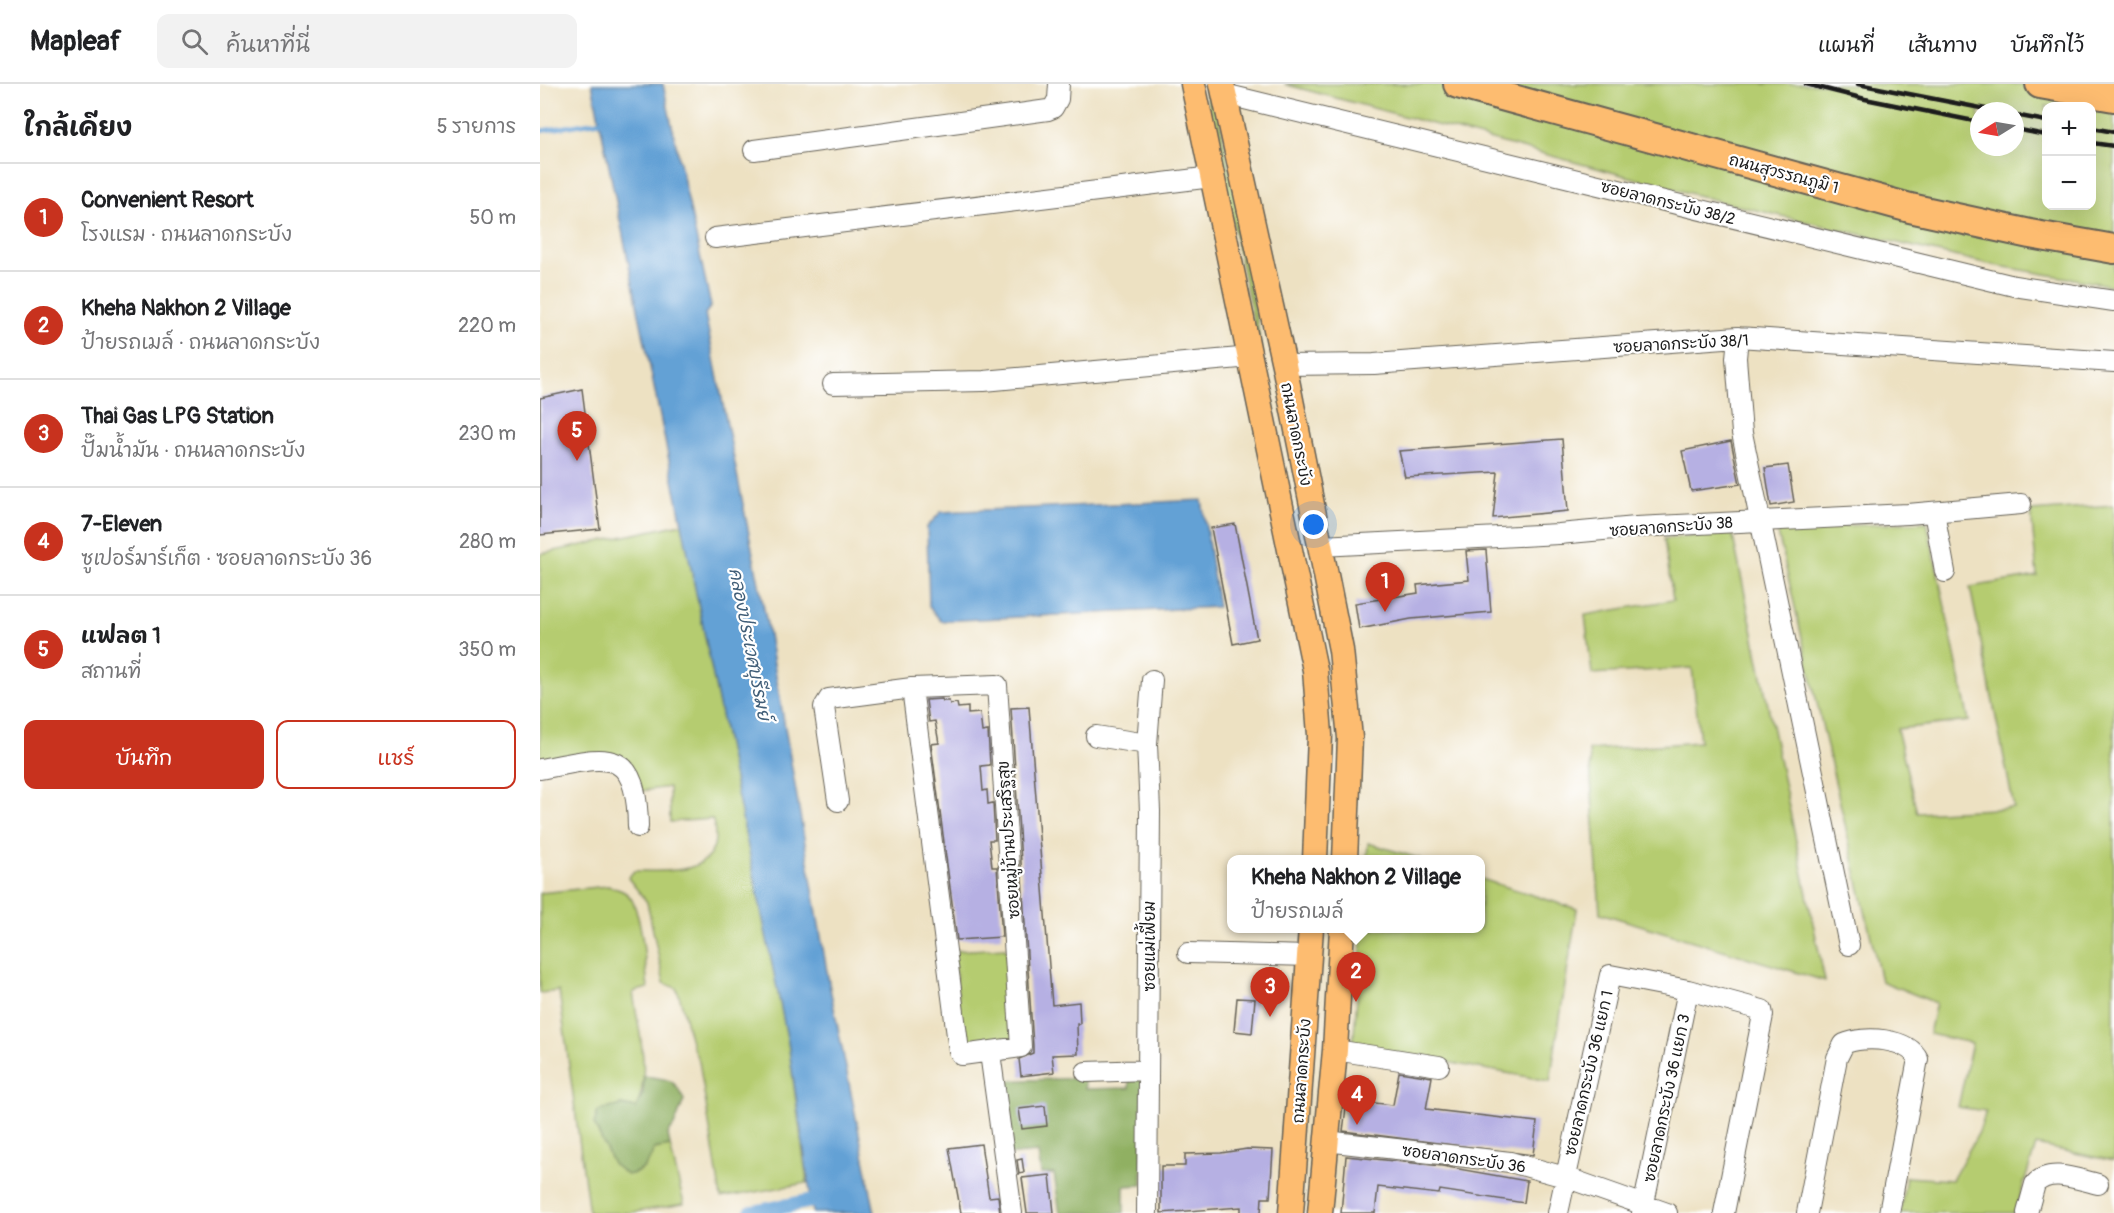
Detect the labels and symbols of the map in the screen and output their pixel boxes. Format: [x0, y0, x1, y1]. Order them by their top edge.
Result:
north arrow [1970, 102, 2024, 156]
street label: ถนนสุวรรณภูมิ 1 [1726, 149, 1841, 200]
street label: ซอยลาดกระบัง 38/2 [1598, 176, 1738, 229]
street label: ซอยลาดกระบัง 38/1 [1613, 329, 1749, 358]
street label: ถนนลาดกระบัง [1276, 381, 1317, 488]
pin: 5 [558, 412, 597, 461]
your location [1299, 510, 1328, 539]
street label: ซอยลาดกระบัง 38 [1609, 512, 1733, 541]
pin: 1 [1366, 562, 1404, 612]
water label: คลองประเวศบุรีรมย์ [722, 566, 777, 726]
street label: ซอยหมู่บ้านประเสริฐสุข [992, 760, 1026, 920]
street label: ซอยแม่เฟี้ยม [1134, 900, 1160, 992]
pin: 2 [1336, 952, 1376, 1002]
pin: 3 [1250, 968, 1290, 1017]
street label: ซอยลาดกระบัง 36 แยก 1 [1559, 988, 1618, 1158]
street label: ซอยลาดกระบัง 36 แยก 3 [1638, 1012, 1695, 1184]
street label: ถนนลาดกระบัง [1287, 1018, 1316, 1124]
pin: 4 [1338, 1076, 1376, 1125]
street label: ซอยลาดกระบัง 36 [1401, 1139, 1527, 1178]

